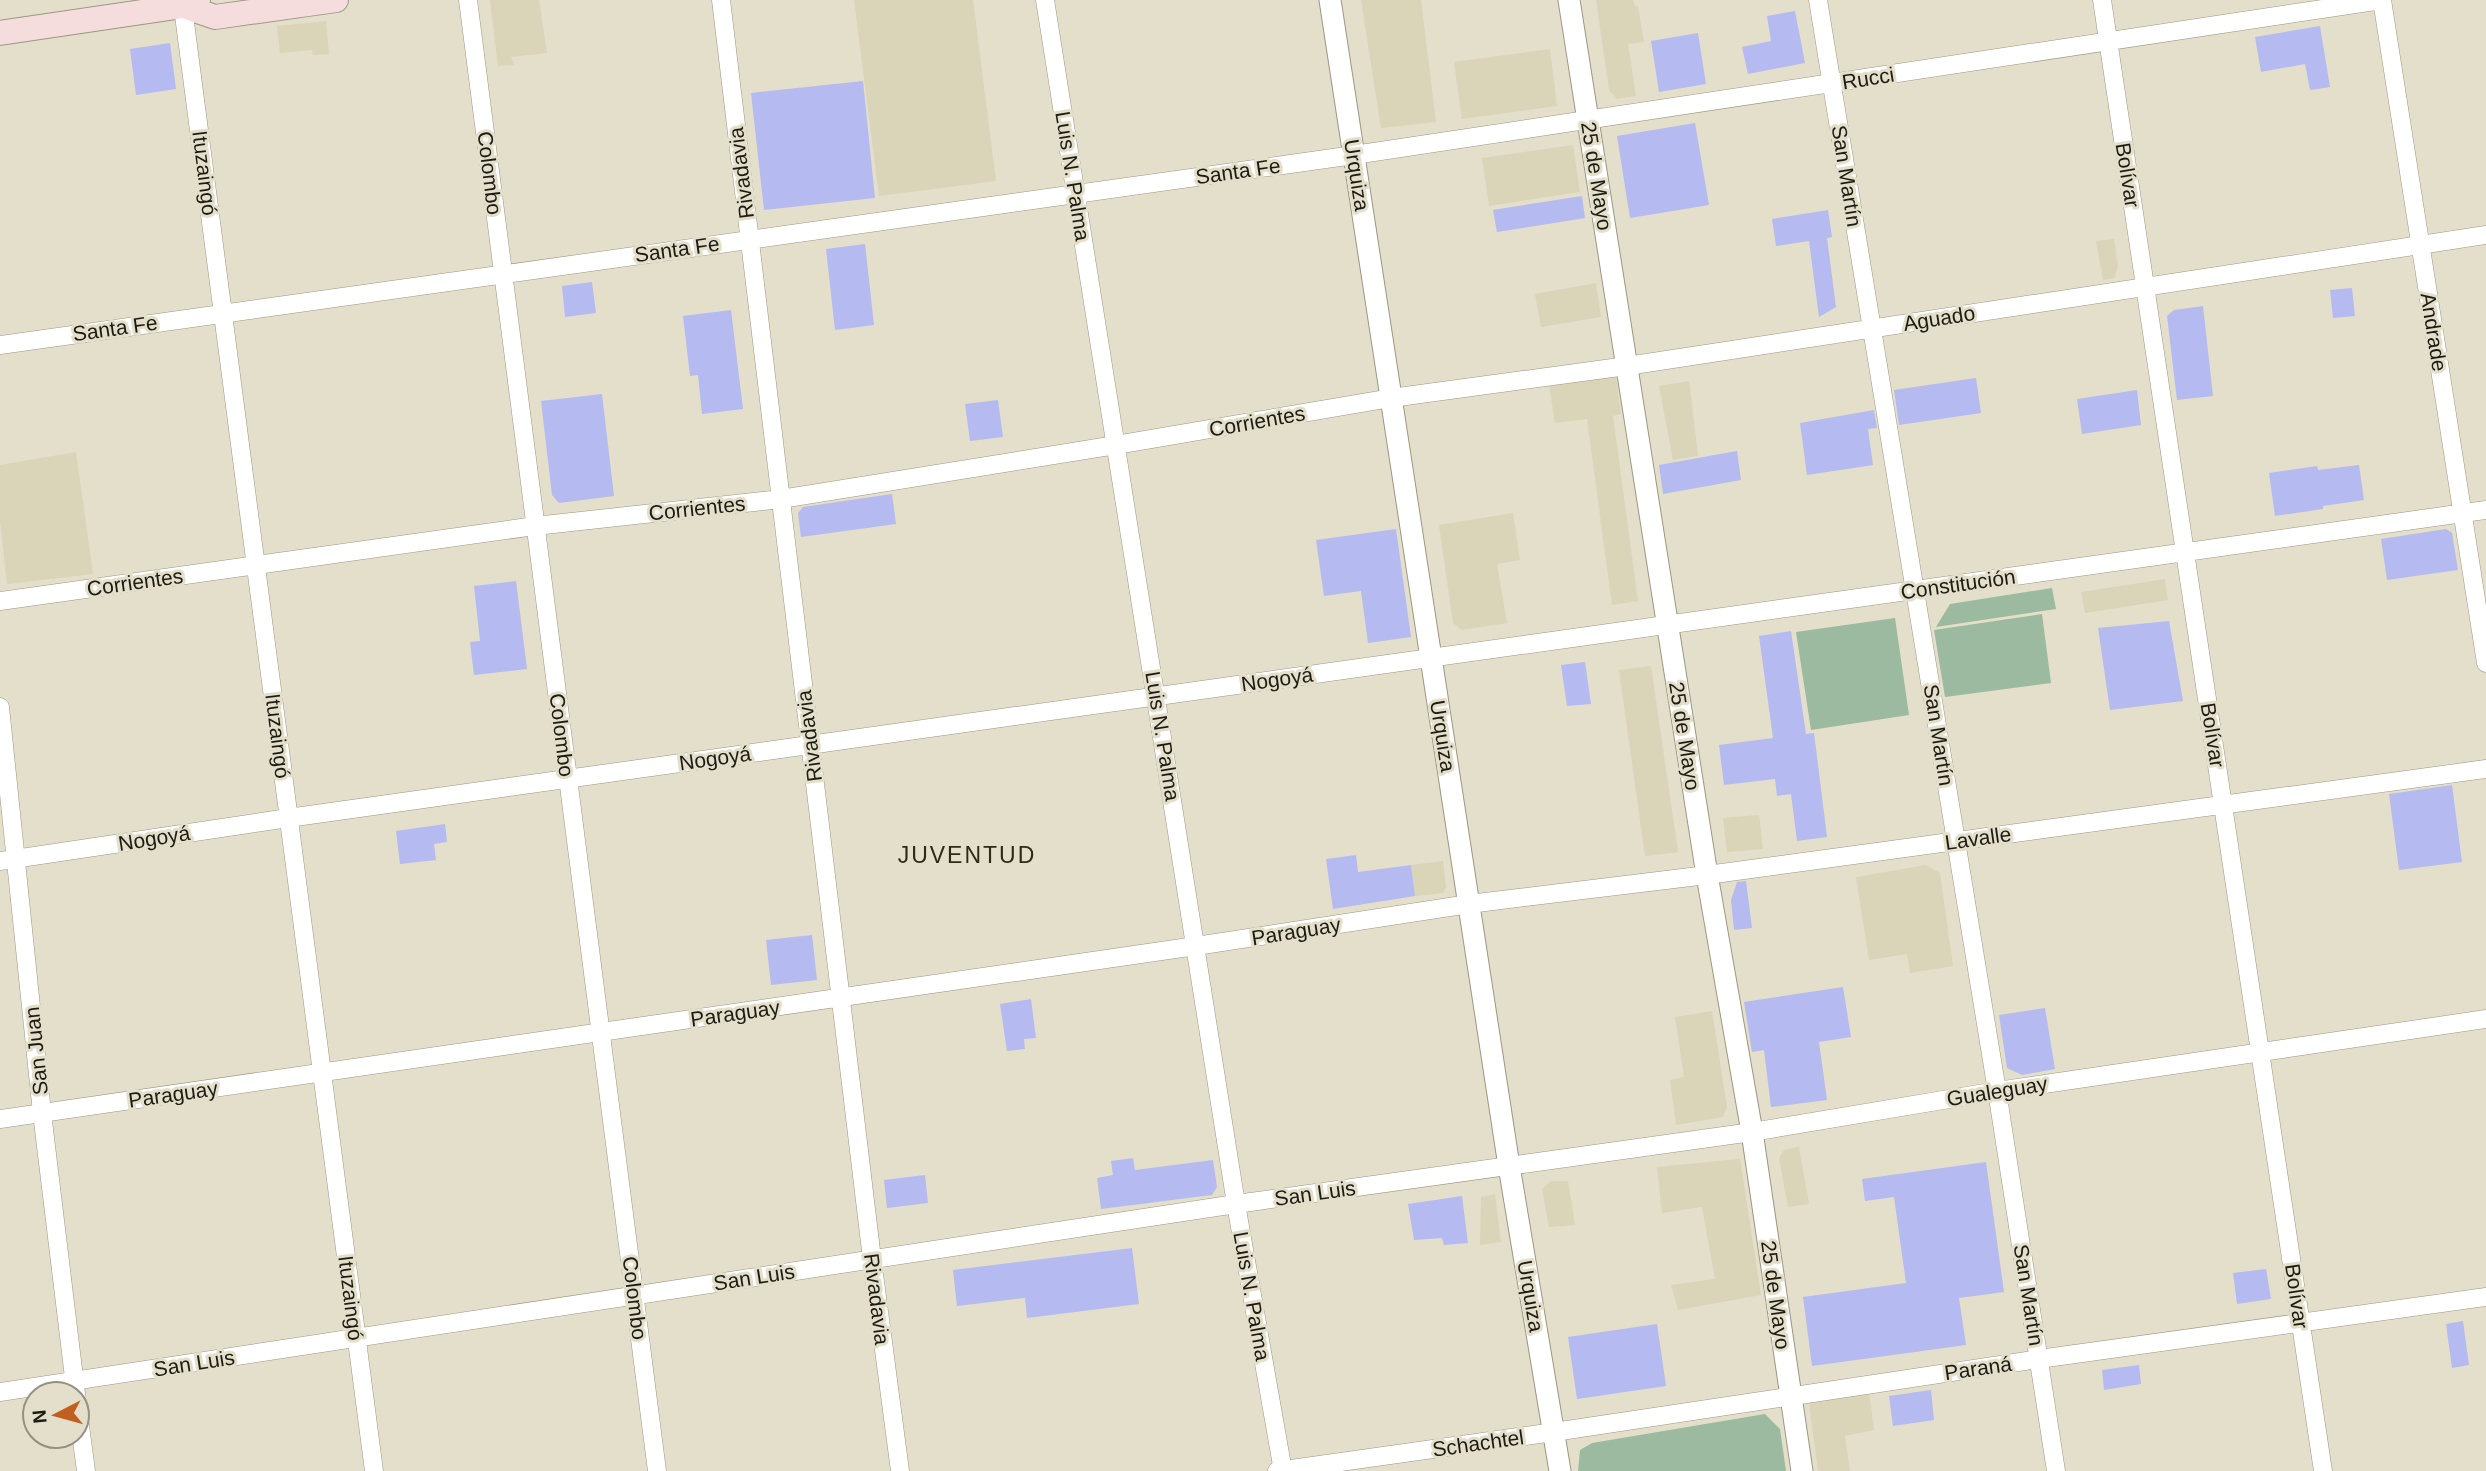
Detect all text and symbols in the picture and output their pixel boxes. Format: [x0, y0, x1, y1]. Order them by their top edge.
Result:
street label: Rucci [1840, 63, 1896, 93]
street label: Luis N. Palma [1051, 110, 1095, 243]
street label: 25 de Mayo [1577, 120, 1617, 232]
street label: San Martín [1828, 123, 1866, 229]
street label: Rivadavia [724, 126, 758, 220]
street label: Ituzaingó [188, 129, 222, 217]
street label: Colombo [473, 130, 507, 216]
street label: Urquiza [1340, 137, 1374, 213]
street label: Bolívar [2112, 141, 2144, 209]
street label: Santa Fe [1194, 154, 1282, 188]
street label: Santa Fe [633, 232, 721, 266]
street label: Andrade [2416, 291, 2452, 373]
street label: Aguado [1901, 301, 1977, 335]
street label: Santa Fe [71, 311, 159, 345]
street label: Corrientes [1207, 401, 1307, 441]
street label: Corrientes [648, 491, 746, 525]
street label: Corrientes [85, 564, 185, 600]
street label: Constitución [1899, 565, 2017, 603]
street label: Nogoyá [1240, 663, 1315, 695]
street label: Luis N. Palma [1141, 670, 1185, 803]
street label: 25 de Mayo [1665, 680, 1705, 792]
street label: San Martín [1920, 682, 1958, 788]
street label: Rivadavia [792, 689, 826, 783]
street label: Ituzaingó [261, 692, 295, 780]
street label: Colombo [545, 692, 579, 778]
street label: Urquiza [1426, 698, 1460, 774]
street label: Bolívar [2197, 701, 2229, 769]
street label: Nogoyá [678, 742, 753, 774]
street label: Nogoyá [116, 821, 192, 855]
street label: Lavalle [1943, 822, 2013, 854]
district label: JUVENTUD [898, 842, 1036, 868]
street label: Paraguay [1250, 913, 1343, 949]
street label: Paraguay [689, 995, 782, 1031]
street label: San Juan [20, 1006, 52, 1096]
street label: Gualeguay [1945, 1072, 2049, 1110]
street label: Paraguay [127, 1076, 220, 1112]
street label: San Luis [1273, 1176, 1357, 1210]
street label: Luis N. Palma [1229, 1230, 1275, 1363]
street label: 25 de Mayo [1757, 1239, 1795, 1351]
street label: San Martín [2010, 1242, 2048, 1348]
street label: Rivadavia [860, 1252, 894, 1346]
street label: Ituzaingó [334, 1254, 368, 1342]
street label: Colombo [618, 1255, 652, 1341]
street label: Urquiza [1513, 1258, 1549, 1334]
street label: San Luis [712, 1259, 796, 1295]
street label: Bolívar [2281, 1262, 2313, 1330]
street label: San Luis [152, 1345, 236, 1381]
street label: Paraná [1943, 1352, 2013, 1384]
north arrow [21, 1380, 91, 1450]
text: N [28, 1409, 51, 1425]
street label: Schachtel [1431, 1425, 1525, 1461]

